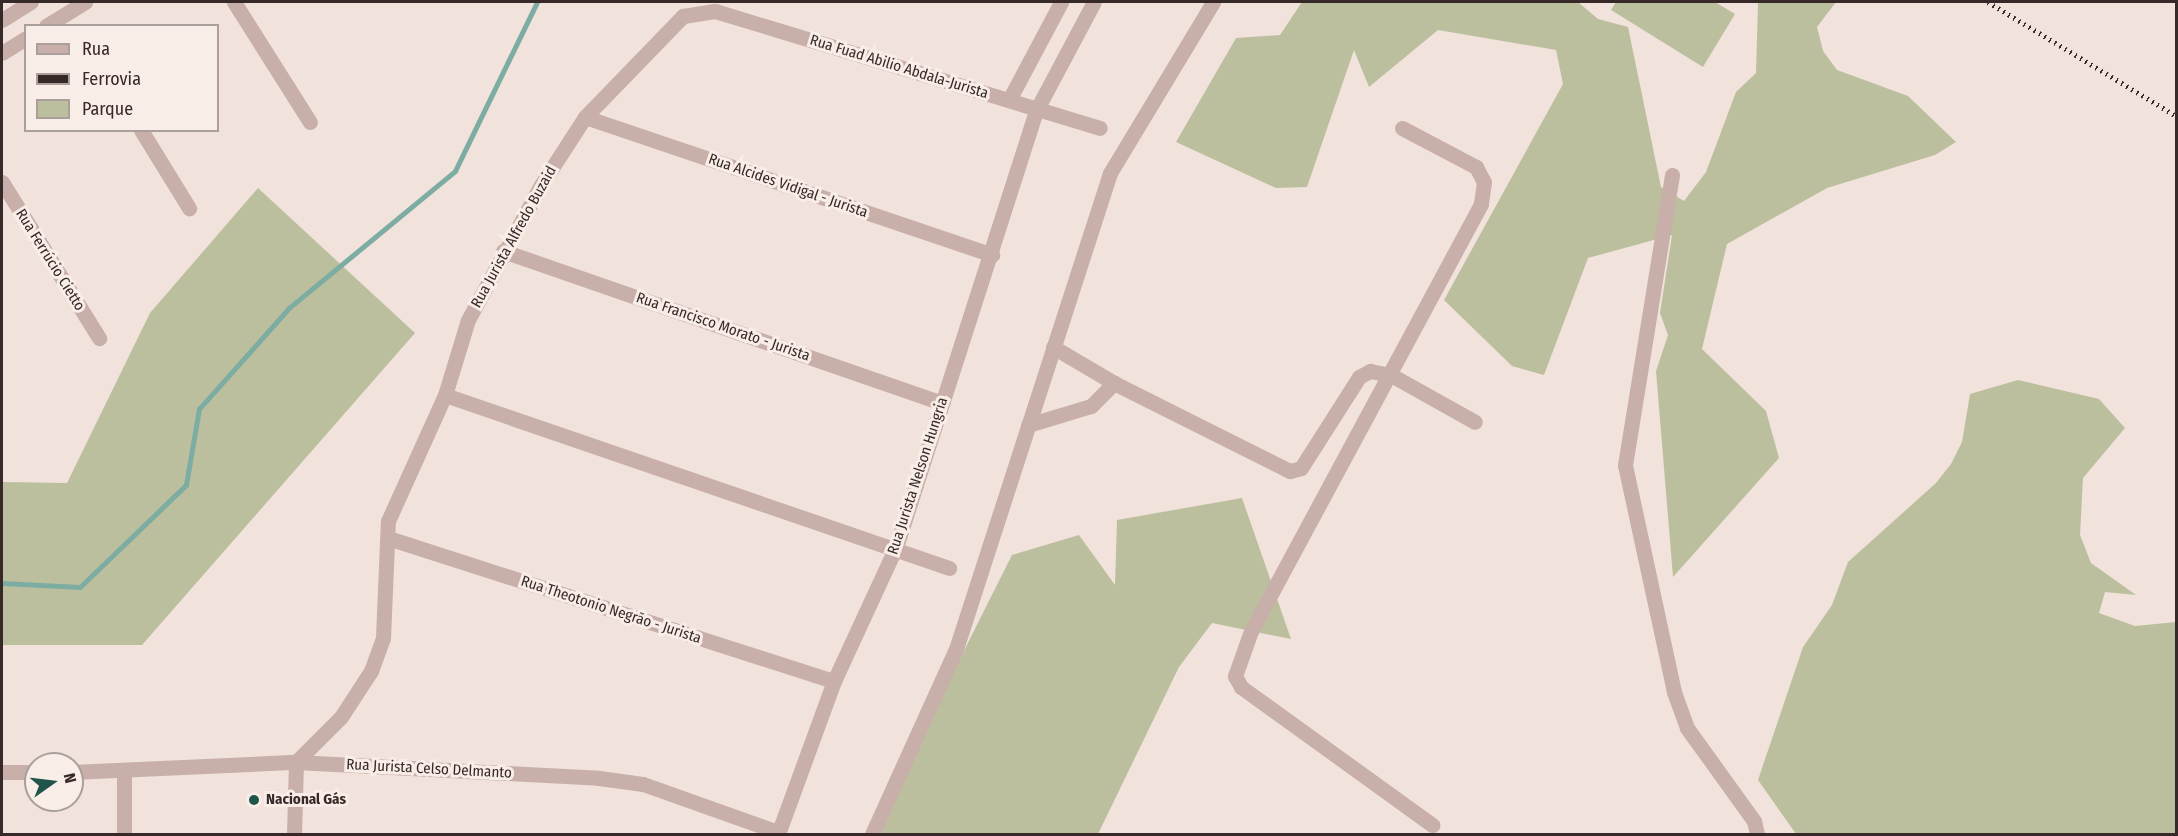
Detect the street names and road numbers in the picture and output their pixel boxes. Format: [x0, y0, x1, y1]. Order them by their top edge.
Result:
street label: Rua Fuad Abilio Abdala-Jurista [808, 31, 990, 103]
street label: Rua Alcides Vidigal - Jurista [706, 150, 870, 222]
street label: Rua Jurista Alfredo Buzaid [468, 163, 560, 311]
street label: Rua Ferrúcio Cietto [11, 206, 89, 314]
street label: Rua Francisco Morato - Jurista [634, 289, 812, 365]
street label: Rua Jurista Nelson Hungria [884, 395, 952, 557]
street label: Rua Theotonio Negrão - Jurista [519, 572, 703, 648]
street label: Rua Jurista Celso Delmanto [346, 756, 512, 782]

